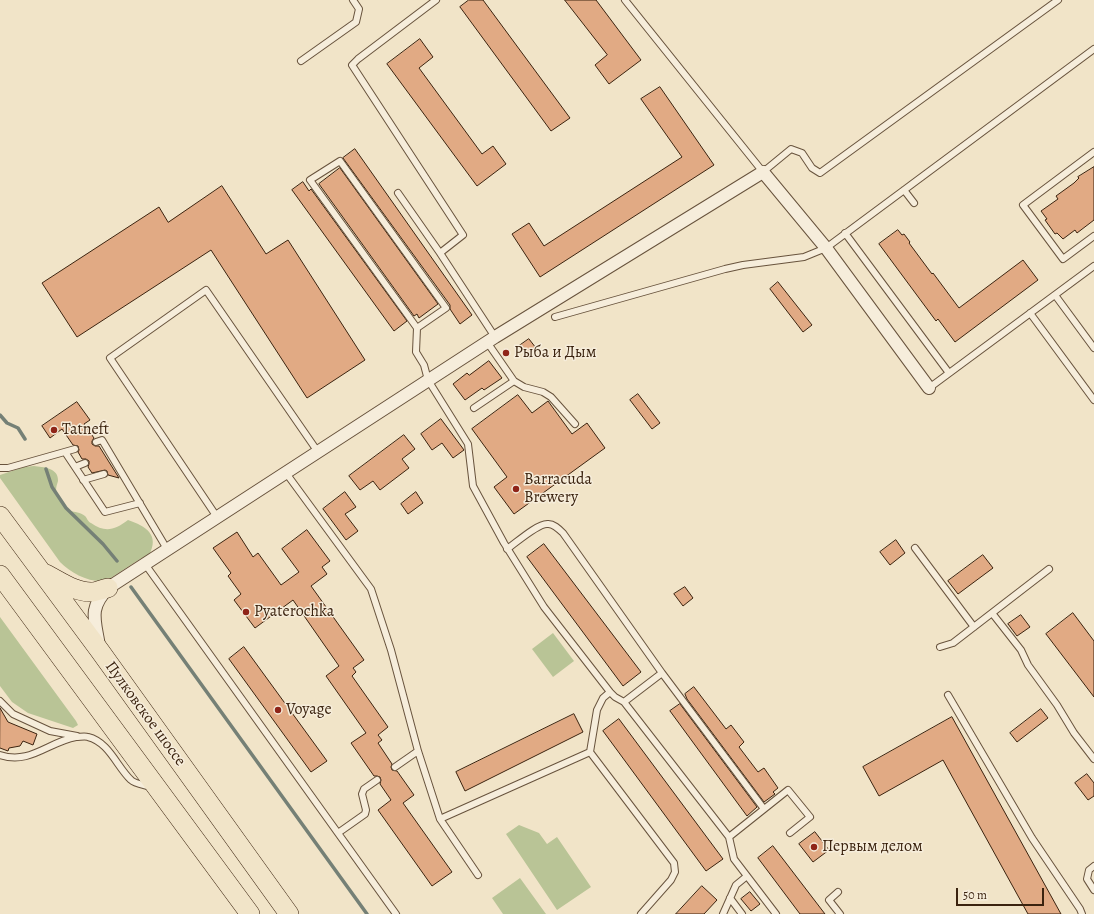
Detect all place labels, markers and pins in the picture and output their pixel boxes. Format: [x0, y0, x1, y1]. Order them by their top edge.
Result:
place label: Рыба и Дым [514, 343, 596, 363]
marker: Рыба и Дым [501, 348, 511, 358]
place label: Tatneft [62, 420, 109, 440]
marker: Tatneft [49, 425, 59, 435]
place label: Barracuda Brewery [524, 470, 592, 508]
marker: Barracuda Brewery [511, 484, 521, 494]
place label: Pyaterochka [254, 602, 334, 622]
marker: Pyaterochka [241, 607, 251, 617]
place label: Voyage [286, 700, 332, 720]
marker: Voyage [273, 705, 283, 715]
place label: Первым делом [822, 837, 923, 857]
marker: Первым делом [809, 842, 819, 852]

